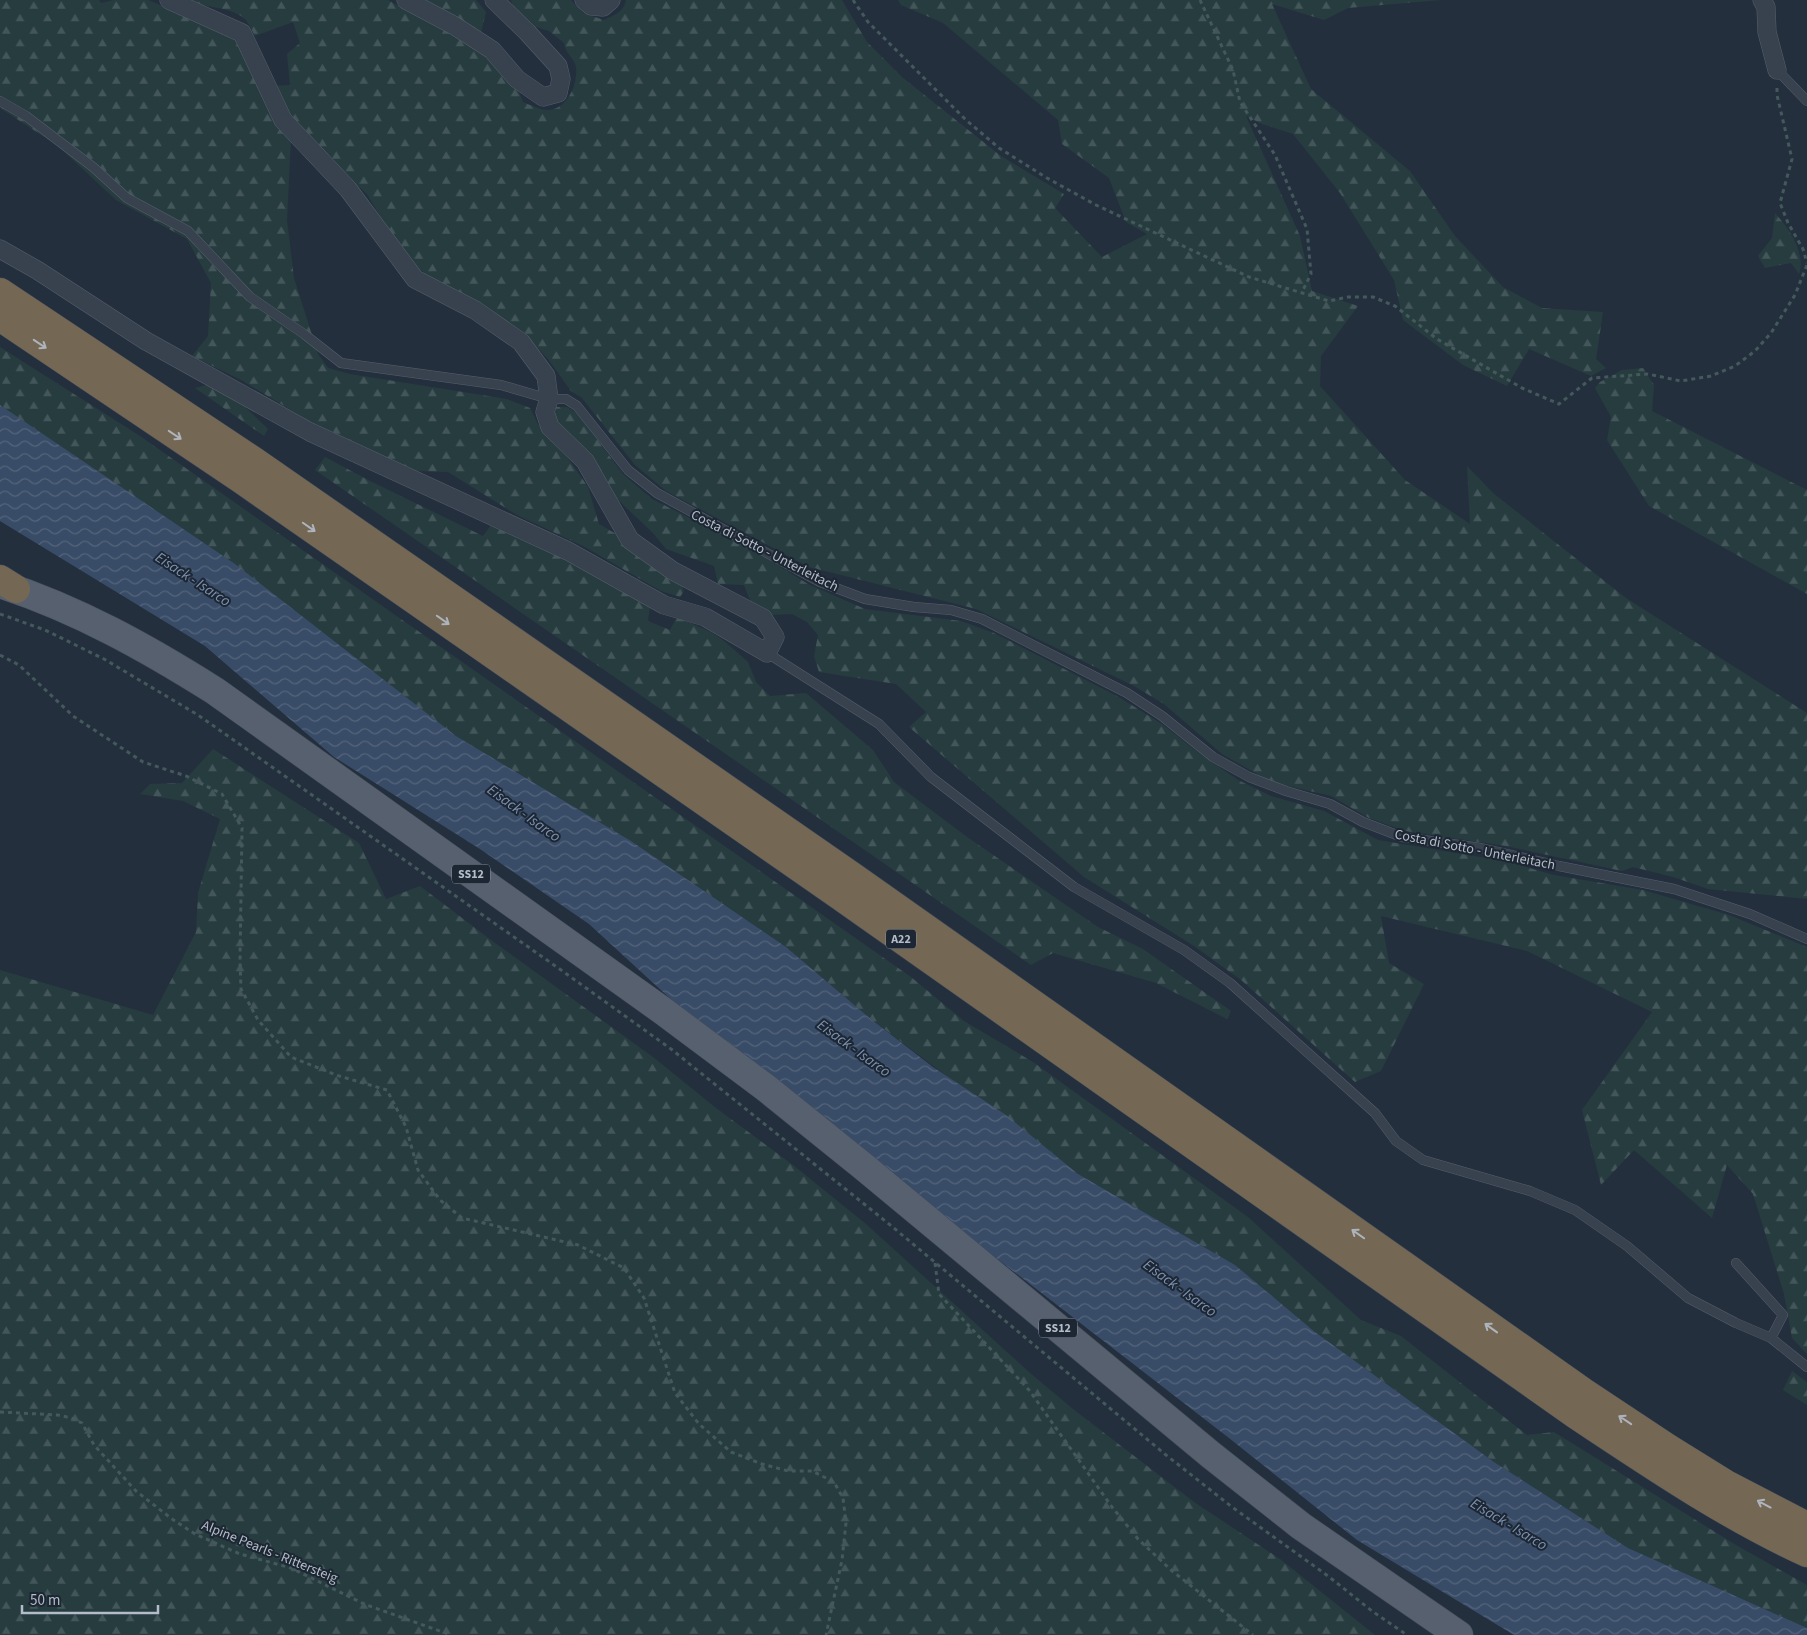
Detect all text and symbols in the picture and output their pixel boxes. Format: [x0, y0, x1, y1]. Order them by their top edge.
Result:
one-way arrow [33, 339, 47, 349]
one-way arrow [168, 430, 182, 440]
street label: Costa di Sotto - Unterleitach [687, 505, 842, 597]
one-way arrow [302, 522, 316, 532]
water label: Eisack - Isarco [151, 547, 235, 612]
one-way arrow [435, 615, 449, 625]
water label: Eisack - Isarco [483, 780, 565, 847]
street label: Costa di Sotto - Unterleitach [1393, 825, 1557, 875]
road number: SS12 [452, 864, 490, 884]
road number: A22 [886, 930, 916, 949]
water label: Eisack - Isarco [813, 1015, 895, 1082]
one-way arrow [1352, 1229, 1366, 1239]
water label: Eisack - Isarco [1139, 1255, 1221, 1322]
road number: SS12 [1039, 1319, 1077, 1338]
one-way arrow [1484, 1323, 1498, 1333]
one-way arrow [1618, 1415, 1632, 1425]
water label: Eisack - Isarco [1466, 1493, 1551, 1556]
one-way arrow [1757, 1499, 1772, 1508]
street label: Alpine Pearls - Rittersteig [199, 1515, 341, 1588]
scale bar [22, 1582, 159, 1614]
text: 50 m [30, 1590, 60, 1611]

